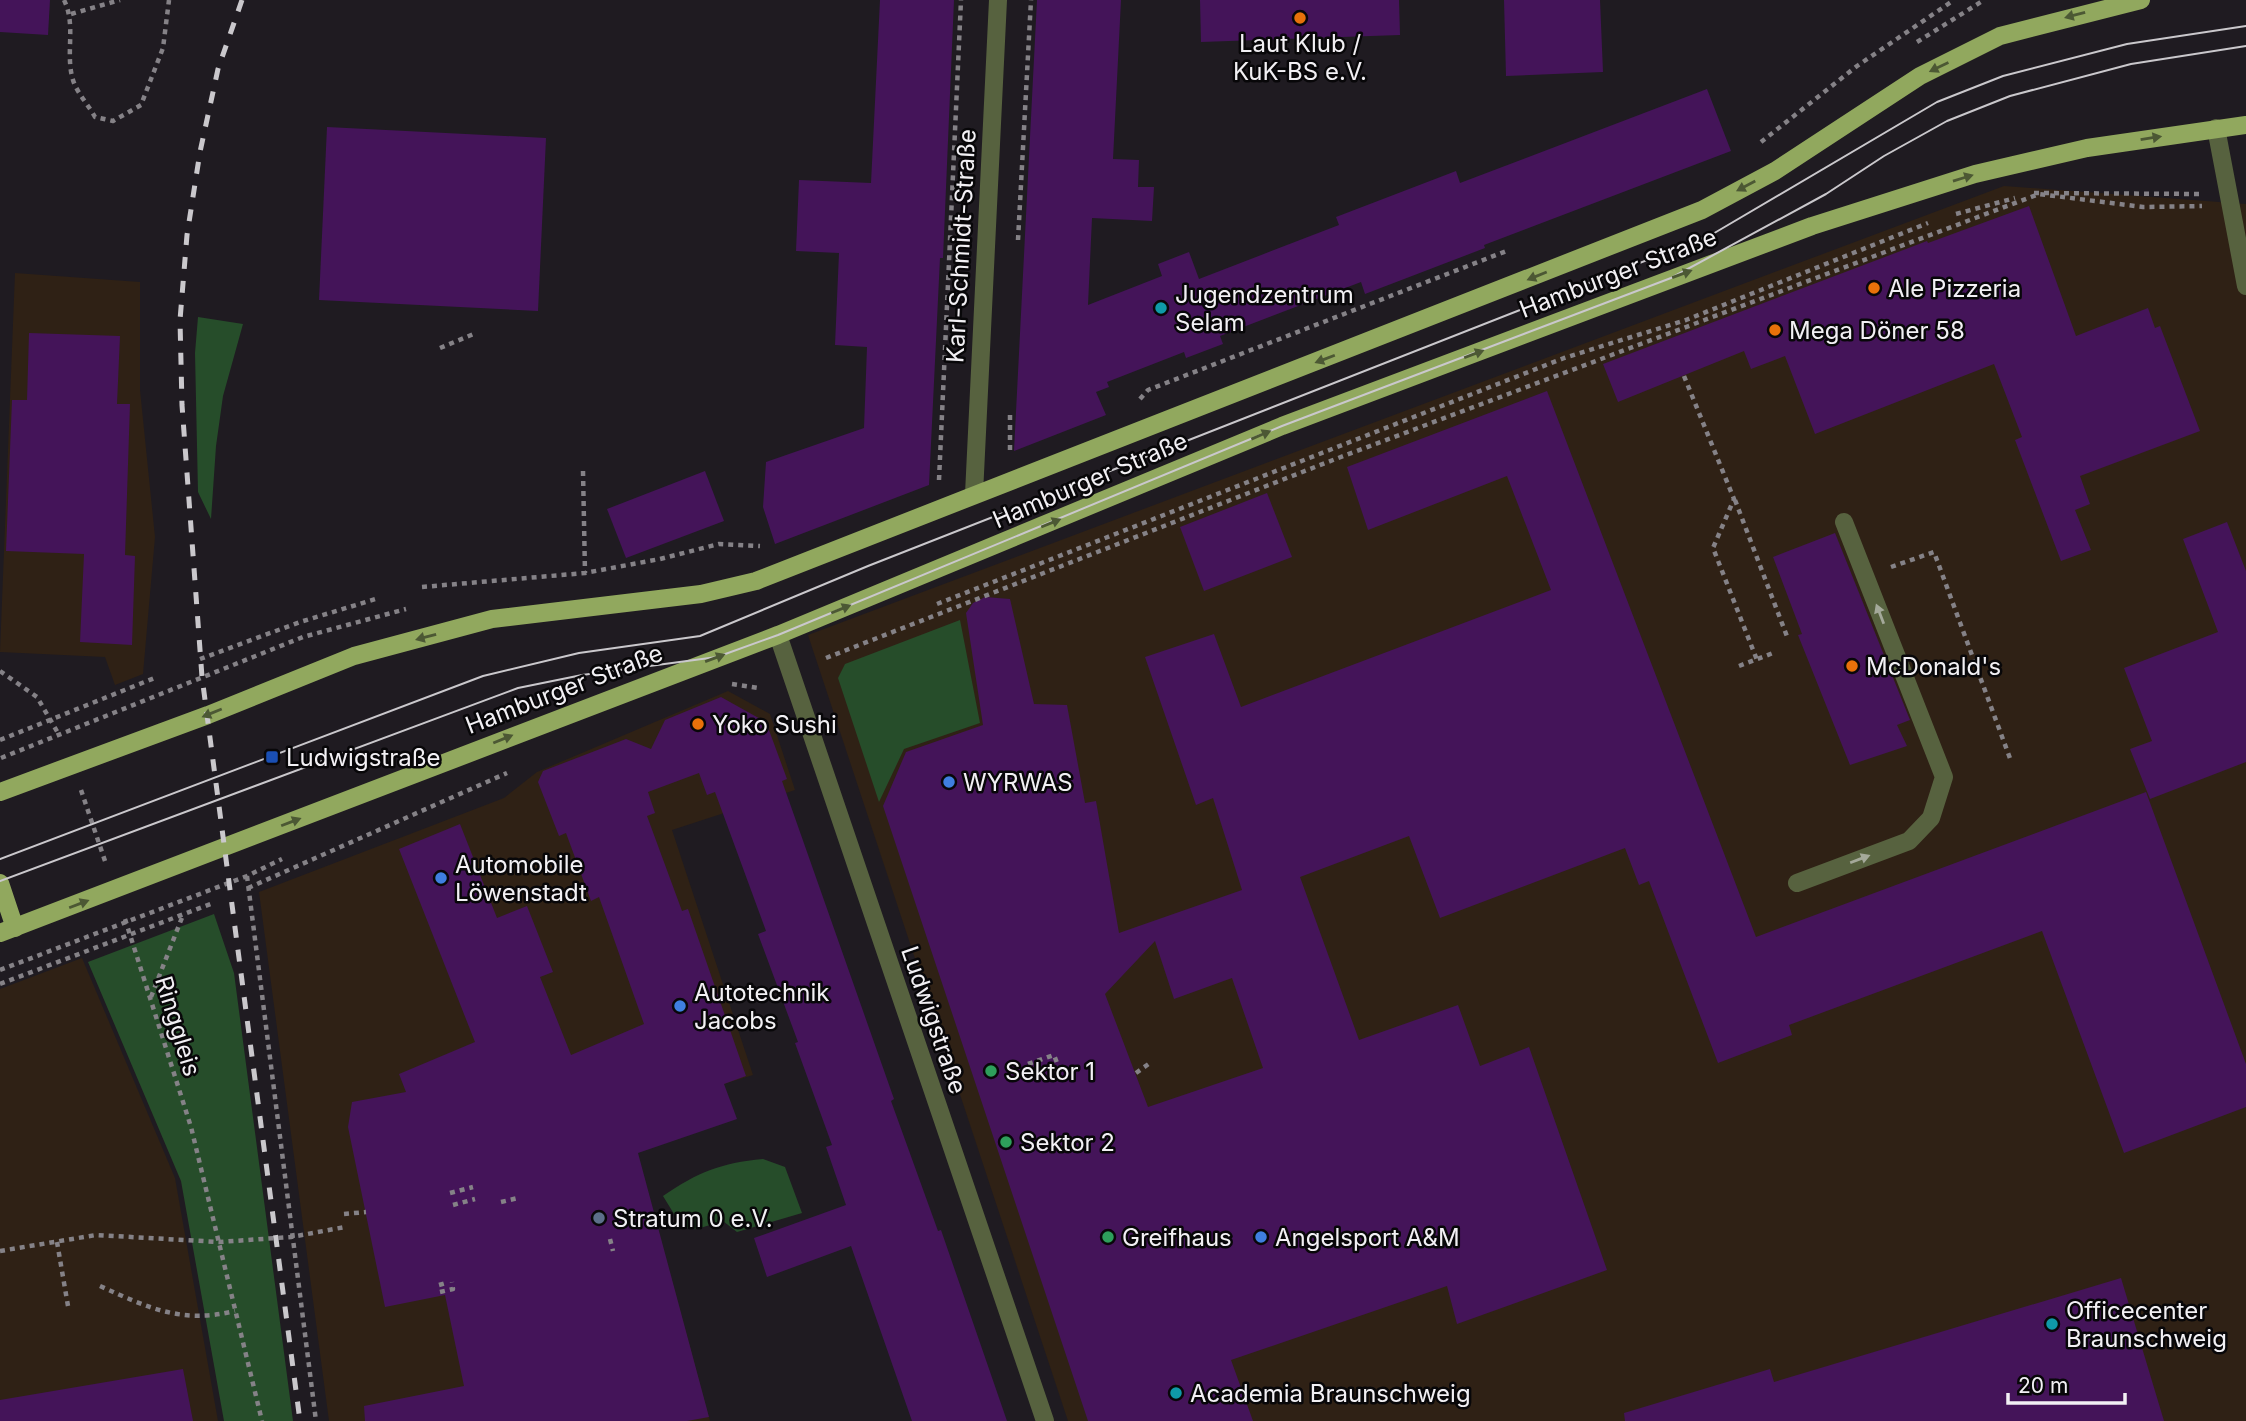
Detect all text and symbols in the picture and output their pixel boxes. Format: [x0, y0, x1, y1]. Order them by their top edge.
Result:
marker: Laut Klub / KuK-BS e.V. [1292, 10, 1308, 26]
one-way arrow [2064, 10, 2086, 21]
place label: Laut Klub / KuK-BS e.V. [1233, 29, 1367, 86]
one-way arrow [1929, 61, 1949, 72]
street label: Karl-Schmidt-Straße [940, 128, 982, 364]
one-way arrow [2140, 132, 2162, 143]
one-way arrow [1953, 172, 1974, 182]
one-way arrow [1736, 181, 1756, 192]
street label: Hamburger Straße [1515, 222, 1721, 324]
one-way arrow [1672, 268, 1693, 279]
one-way arrow [1527, 270, 1548, 281]
place label: Ale Pizzeria [1888, 274, 2021, 303]
place label: Jugendzentrum Selam [1175, 280, 1354, 337]
marker: Ale Pizzeria [1866, 280, 1882, 296]
marker: Jugendzentrum Selam [1153, 300, 1169, 316]
place label: Mega Döner 58 [1789, 316, 1965, 345]
marker: Mega Döner 58 [1767, 322, 1783, 338]
one-way arrow [1463, 348, 1484, 359]
one-way arrow [1315, 353, 1336, 364]
street label: Hamburger Straße [988, 426, 1192, 534]
one-way arrow [1251, 429, 1271, 441]
one-way arrow [1041, 517, 1062, 528]
one-way arrow [830, 603, 851, 614]
one-way arrow [1875, 604, 1886, 625]
one-way arrow [415, 632, 437, 643]
street label: Hamburger Straße [461, 638, 667, 740]
one-way arrow [705, 652, 726, 663]
place label: McDonald's [1866, 652, 2001, 681]
marker: McDonald's [1844, 658, 1860, 674]
one-way arrow [202, 708, 223, 719]
place label: Yoko Sushi [712, 710, 837, 739]
marker: Yoko Sushi [690, 716, 706, 732]
one-way arrow [492, 733, 513, 744]
place label: Ludwigstraße [286, 743, 440, 772]
marker: Ludwigstraße [264, 749, 280, 765]
place label: WYRWAS [963, 768, 1073, 797]
marker: WYRWAS [941, 774, 957, 790]
one-way arrow [280, 816, 301, 827]
place label: Automobile Löwenstadt [455, 850, 587, 907]
one-way arrow [1850, 853, 1871, 864]
marker: Automobile Löwenstadt [433, 870, 449, 886]
one-way arrow [68, 898, 89, 909]
street label: Ludwigstraße [895, 942, 973, 1098]
street label: Ringgleis [149, 972, 207, 1080]
place label: Autotechnik Jacobs [694, 978, 829, 1035]
marker: Autotechnik Jacobs [672, 998, 688, 1014]
place label: Sektor 1 [1005, 1057, 1095, 1086]
marker: Sektor 1 [983, 1063, 999, 1079]
place label: Sektor 2 [1020, 1128, 1115, 1157]
marker: Sektor 2 [998, 1134, 1014, 1150]
place label: Stratum 0 e.V. [613, 1204, 773, 1233]
marker: Stratum 0 e.V. [591, 1210, 607, 1226]
place label: Greifhaus [1122, 1223, 1232, 1252]
place label: Angelsport A&M [1275, 1223, 1460, 1252]
marker: Greifhaus [1100, 1229, 1116, 1245]
marker: Angelsport A&M [1253, 1229, 1269, 1245]
place label: Officecenter Braunschweig [2066, 1296, 2227, 1353]
marker: Officecenter Braunschweig [2044, 1316, 2060, 1332]
scale bar [2008, 1362, 2125, 1406]
text: 20 m [2018, 1373, 2068, 1398]
place label: Academia Braunschweig [1190, 1379, 1471, 1408]
marker: Academia Braunschweig [1168, 1385, 1184, 1401]

